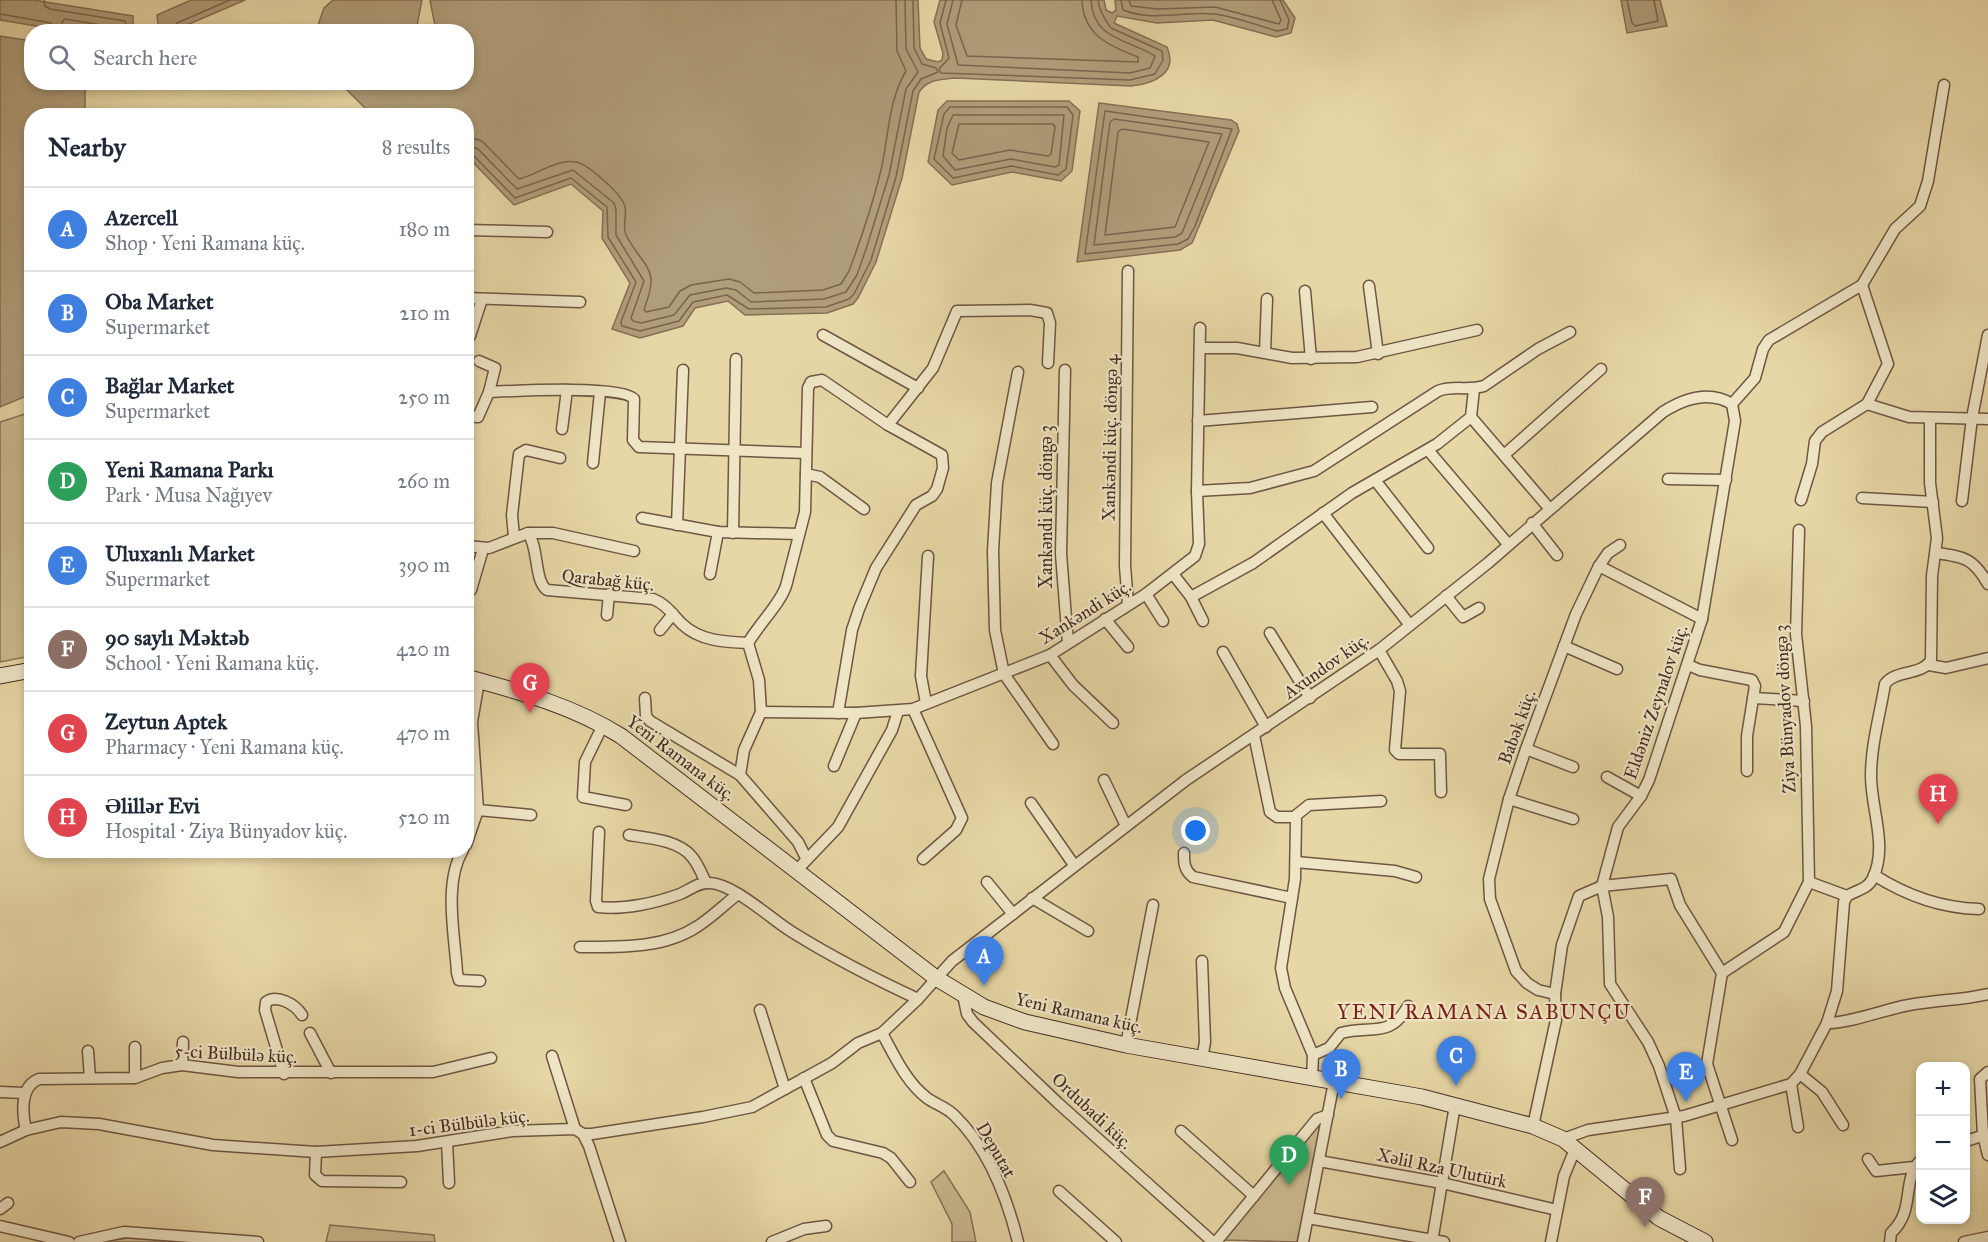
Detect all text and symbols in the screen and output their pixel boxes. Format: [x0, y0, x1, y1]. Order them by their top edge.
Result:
search box [24, 24, 474, 90]
icon: search [45, 41, 78, 74]
text: Search here [93, 44, 197, 71]
text: Nearby [48, 131, 126, 163]
text: 8 results [382, 135, 450, 159]
text: Azercell [105, 204, 178, 231]
text: A [61, 217, 74, 241]
text: 180 m [399, 217, 450, 241]
text: Shop · Yeni Ramana küç. [105, 231, 305, 255]
text: Oba Market [105, 288, 214, 315]
text: B [61, 301, 74, 325]
text: 210 m [400, 301, 450, 325]
text: Supermarket [105, 315, 210, 339]
street label: Xankəndi küç. döngə 4 [1098, 354, 1123, 521]
text: Bağlar Market [105, 372, 234, 399]
text: C [61, 385, 74, 409]
text: 250 m [398, 385, 450, 409]
text: Supermarket [105, 399, 210, 423]
street label: Xankəndi küç. döngə 3 [1035, 425, 1058, 589]
text: Yeni Ramana Parkı [105, 456, 274, 483]
text: D [60, 469, 75, 493]
text: 260 m [397, 469, 450, 493]
text: Park · Musa Nağıyev [105, 483, 272, 507]
text: Uluxanlı Market [105, 540, 255, 567]
text: E [60, 553, 75, 577]
text: 390 m [399, 553, 450, 577]
street label: Qarabağ küç. [561, 564, 655, 597]
text: Supermarket [105, 567, 210, 591]
street label: Xankəndi küç. [1035, 575, 1135, 649]
street label: Eldəniz Zeynalov küç. [1619, 622, 1693, 782]
text: 90 saylı Məktəb [105, 624, 249, 651]
street label: Ziya Bünyadov döngə 3 [1770, 624, 1801, 794]
street label: Axundov küç. [1278, 628, 1373, 704]
text: F [61, 637, 74, 661]
text: 420 m [396, 637, 450, 661]
text: School · Yeni Ramana küç. [105, 651, 319, 675]
pin: G [510, 664, 550, 713]
street label: Babək küç. [1493, 687, 1541, 767]
text: Zeytun Aptek [105, 708, 227, 735]
street label: Yeni Ramana küç. [623, 710, 739, 806]
text: G [60, 721, 75, 745]
text: 470 m [396, 721, 450, 745]
text: Pharmacy · Yeni Ramana küç. [105, 735, 344, 759]
pin: H [1918, 774, 1958, 824]
text: Əlillər Evi [105, 792, 200, 819]
text: H [59, 805, 76, 829]
text: 520 m [398, 805, 450, 829]
your location [1181, 816, 1210, 845]
text: Hospital · Ziya Bünyadov küç. [105, 819, 347, 843]
pin: A [964, 936, 1004, 986]
street label: Yeni Ramana küç. [1013, 988, 1145, 1038]
district label: YENI RAMANA SABUNÇU [1337, 999, 1631, 1025]
pin: C [1436, 1036, 1476, 1086]
street label: 5-ci Bülbülə küç. [174, 1040, 298, 1068]
pin: B [1322, 1050, 1360, 1099]
pin: E [1666, 1052, 1706, 1102]
map controls [1916, 1062, 1970, 1224]
button: + [1916, 1062, 1970, 1116]
street label: Ordubadi küç. [1047, 1068, 1137, 1154]
street label: 1-ci Bülbülə küç. [407, 1105, 531, 1141]
button: − [1916, 1116, 1970, 1170]
street label: Deputat [971, 1118, 1021, 1182]
pin: D [1270, 1136, 1308, 1185]
street label: Xəlil Rza Ulutürk [1375, 1143, 1510, 1193]
button: layers [1916, 1170, 1970, 1224]
pin: F [1626, 1178, 1664, 1227]

